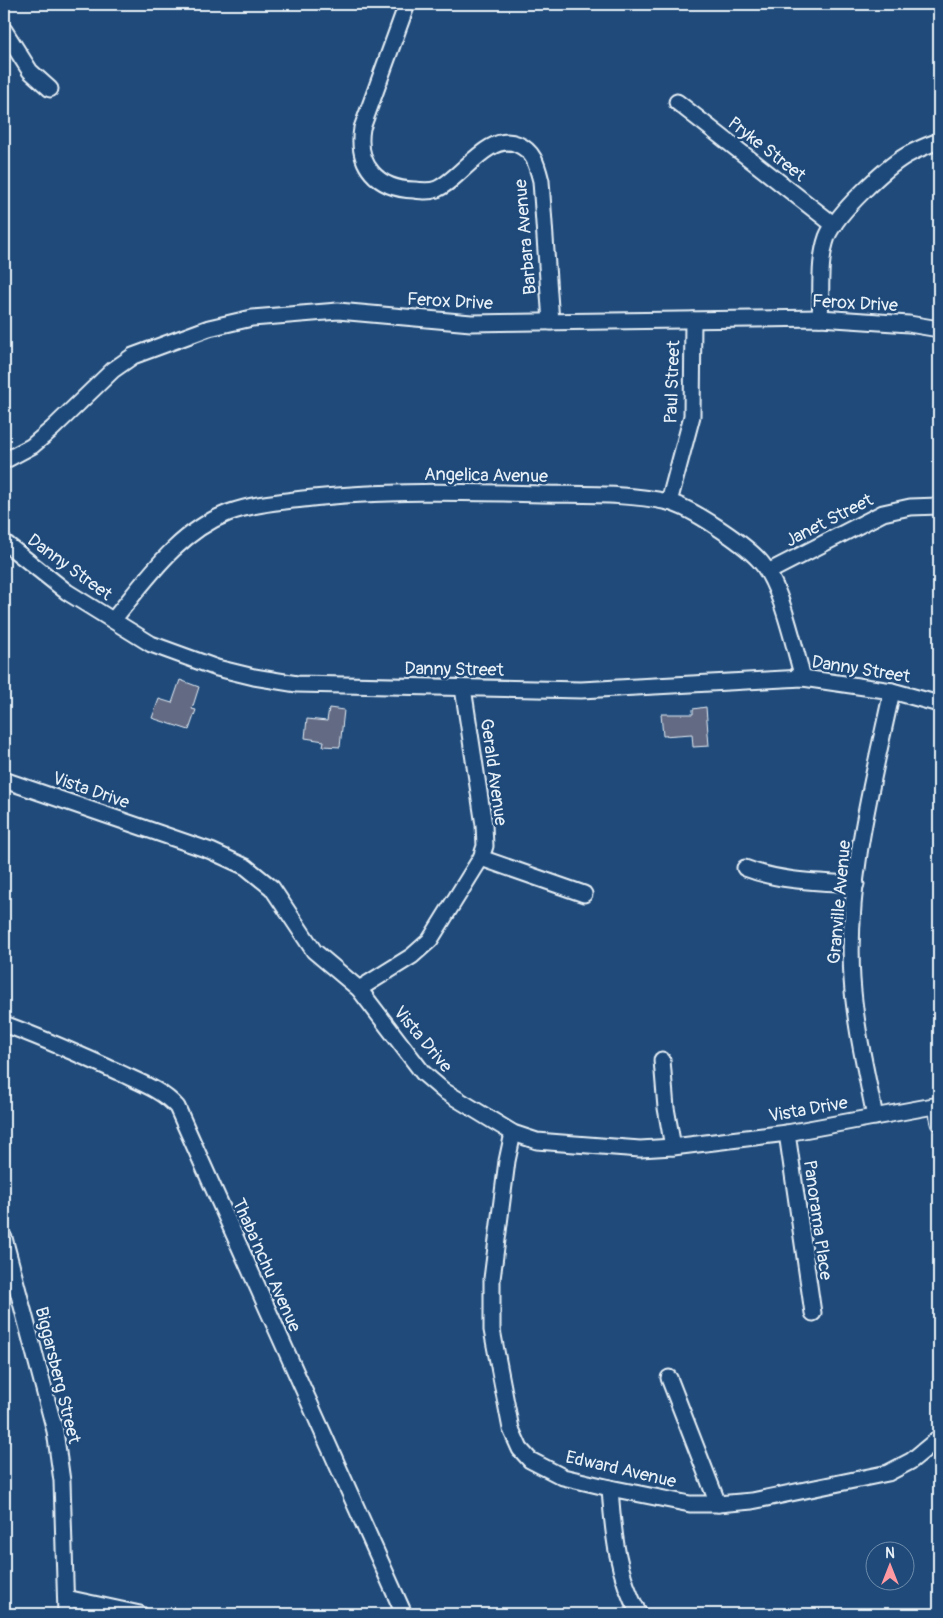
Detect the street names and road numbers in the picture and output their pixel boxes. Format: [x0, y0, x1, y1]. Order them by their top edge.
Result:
street label: Pryke Street [723, 112, 811, 187]
street label: Barbara Avenue [509, 178, 542, 296]
street label: Ferox Drive [406, 288, 494, 315]
street label: Ferox Drive [811, 290, 899, 317]
street label: Paul Street [660, 339, 685, 424]
street label: Angelica Avenue [424, 463, 548, 488]
street label: Janet Street [781, 488, 878, 552]
street label: Danny Street [23, 529, 117, 606]
street label: Danny Street [810, 650, 913, 689]
street label: Danny Street [404, 657, 505, 682]
street label: Gerald Avenue [475, 717, 512, 827]
street label: Vista Drive [49, 767, 133, 814]
street label: Granville Avenue [823, 839, 856, 965]
street label: Vista Drive [388, 1001, 457, 1077]
street label: Vista Drive [767, 1091, 850, 1128]
street label: Panorama Place [798, 1159, 837, 1282]
street label: Thaba'nchu Avenue [227, 1195, 306, 1336]
street label: Biggarsberg Street [29, 1304, 86, 1447]
street label: Edward Avenue [563, 1446, 679, 1493]

